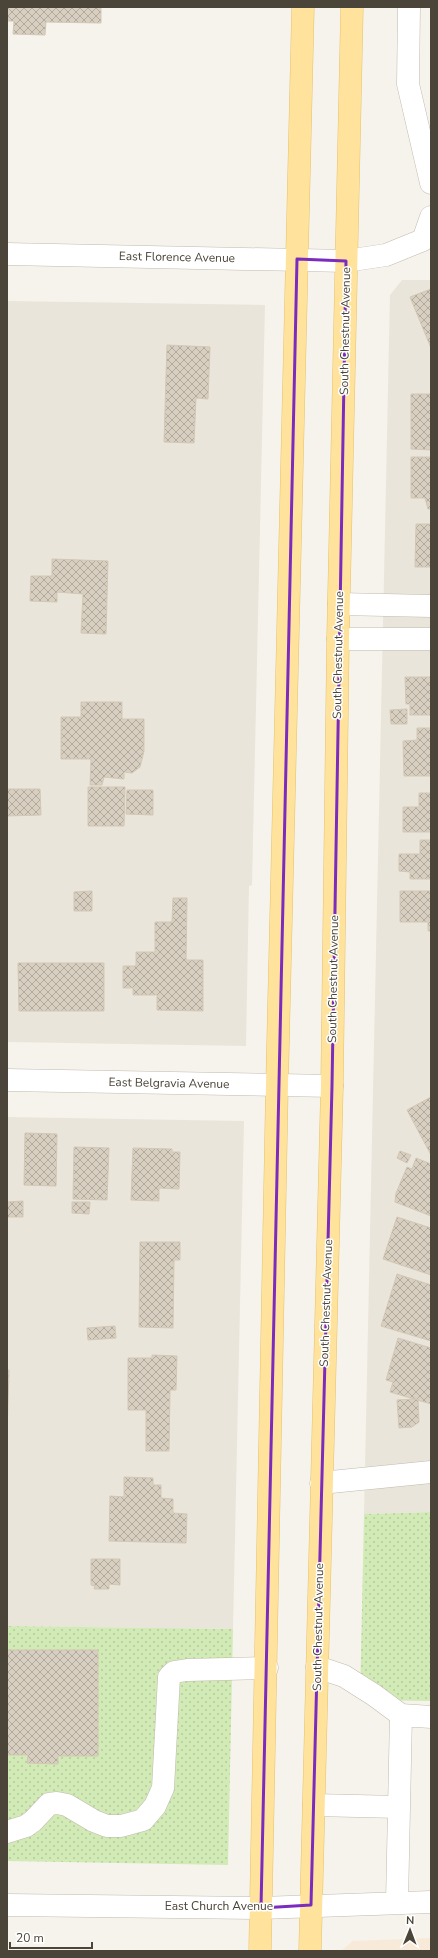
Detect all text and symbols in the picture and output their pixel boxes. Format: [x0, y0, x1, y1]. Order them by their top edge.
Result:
street label: East Florence Avenue [119, 248, 235, 266]
street label: South Chestnut Avenue [336, 267, 354, 395]
street label: South Chestnut Avenue [329, 591, 347, 719]
street label: South Chestnut Avenue [324, 915, 342, 1043]
street label: East Belgravia Avenue [108, 1074, 230, 1092]
street label: South Chestnut Avenue [316, 1239, 336, 1367]
street label: South Chestnut Avenue [309, 1563, 327, 1691]
street label: East Church Avenue [165, 1898, 273, 1914]
north arrow [390, 1910, 430, 1950]
text: N [406, 1913, 414, 1928]
scale bar [10, 1924, 92, 1950]
text: 20 m [16, 1930, 44, 1946]

